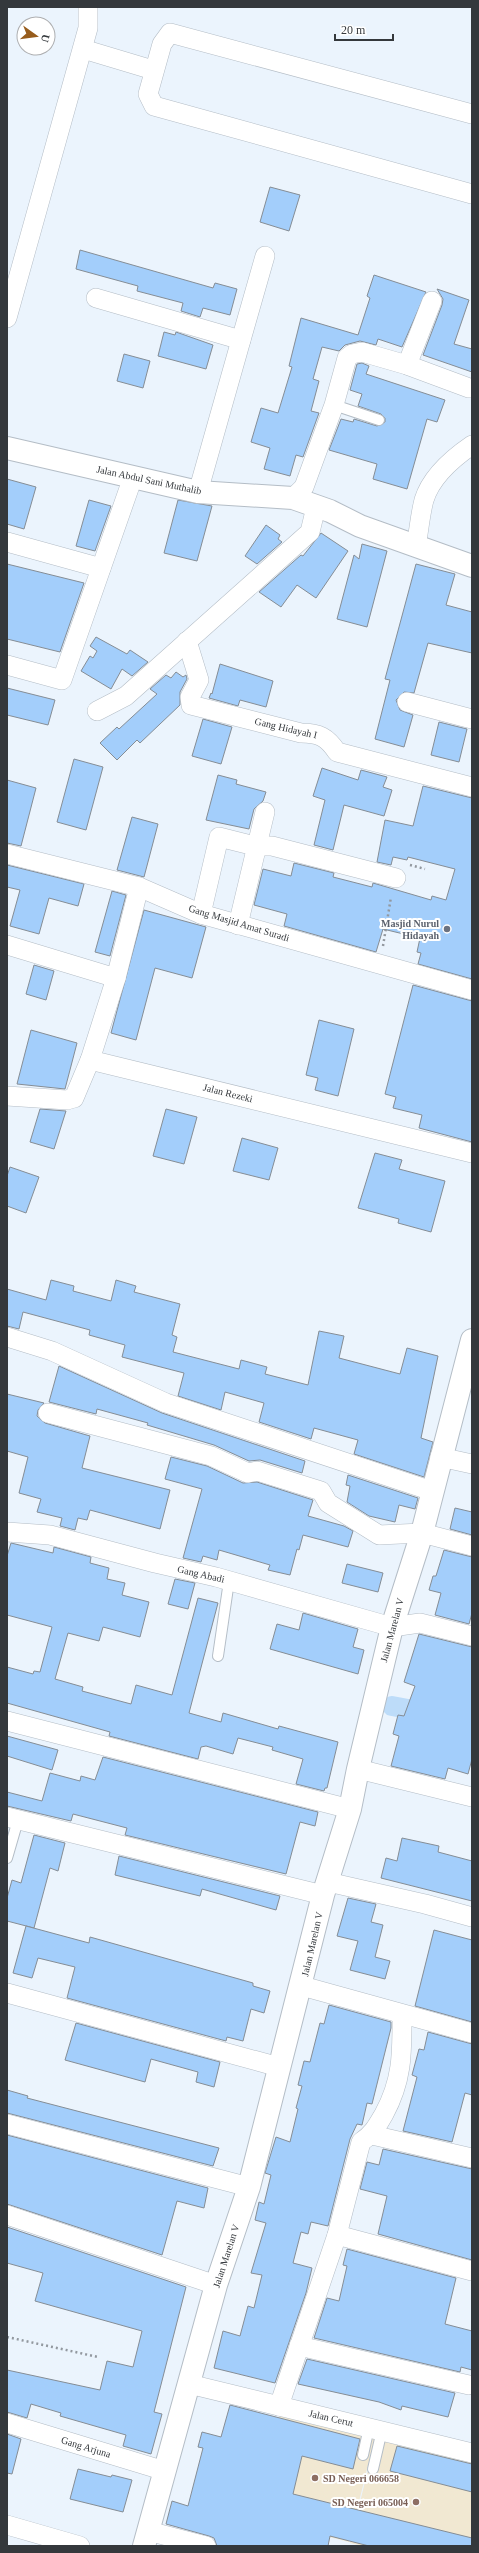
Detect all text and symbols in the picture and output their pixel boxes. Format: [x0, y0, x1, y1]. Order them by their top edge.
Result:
north arrow [16, 16, 56, 56]
scale bar [335, 16, 393, 42]
text: 20 m [341, 23, 366, 37]
text: U [39, 33, 52, 44]
street label: Jalan Abdul Sani Muthalib [96, 464, 202, 496]
street label: Gang Hidayah I [254, 715, 318, 741]
street label: Gang Masjid Amat Suradi [187, 902, 291, 944]
place label: Masjid Nurul Hidayah [381, 918, 439, 941]
marker: Masjid Nurul Hidayah [442, 924, 452, 934]
street label: Jalan Rezeki [202, 1082, 254, 1105]
street label: Gang Abadi [176, 1563, 226, 1585]
street label: Jalan Marelan V [378, 1596, 406, 1663]
street label: Jalan Marelan V [299, 1910, 325, 1977]
street label: Jalan Marelan V [211, 2222, 242, 2289]
street label: Jalan Cerut [308, 2408, 355, 2428]
street label: Gang Arjuna [60, 2434, 113, 2460]
marker: SD Negeri 066658 [310, 2473, 320, 2483]
place label: SD Negeri 066658 [323, 2473, 399, 2484]
place label: SD Negeri 065004 [332, 2497, 408, 2508]
marker: SD Negeri 065004 [411, 2497, 421, 2507]

